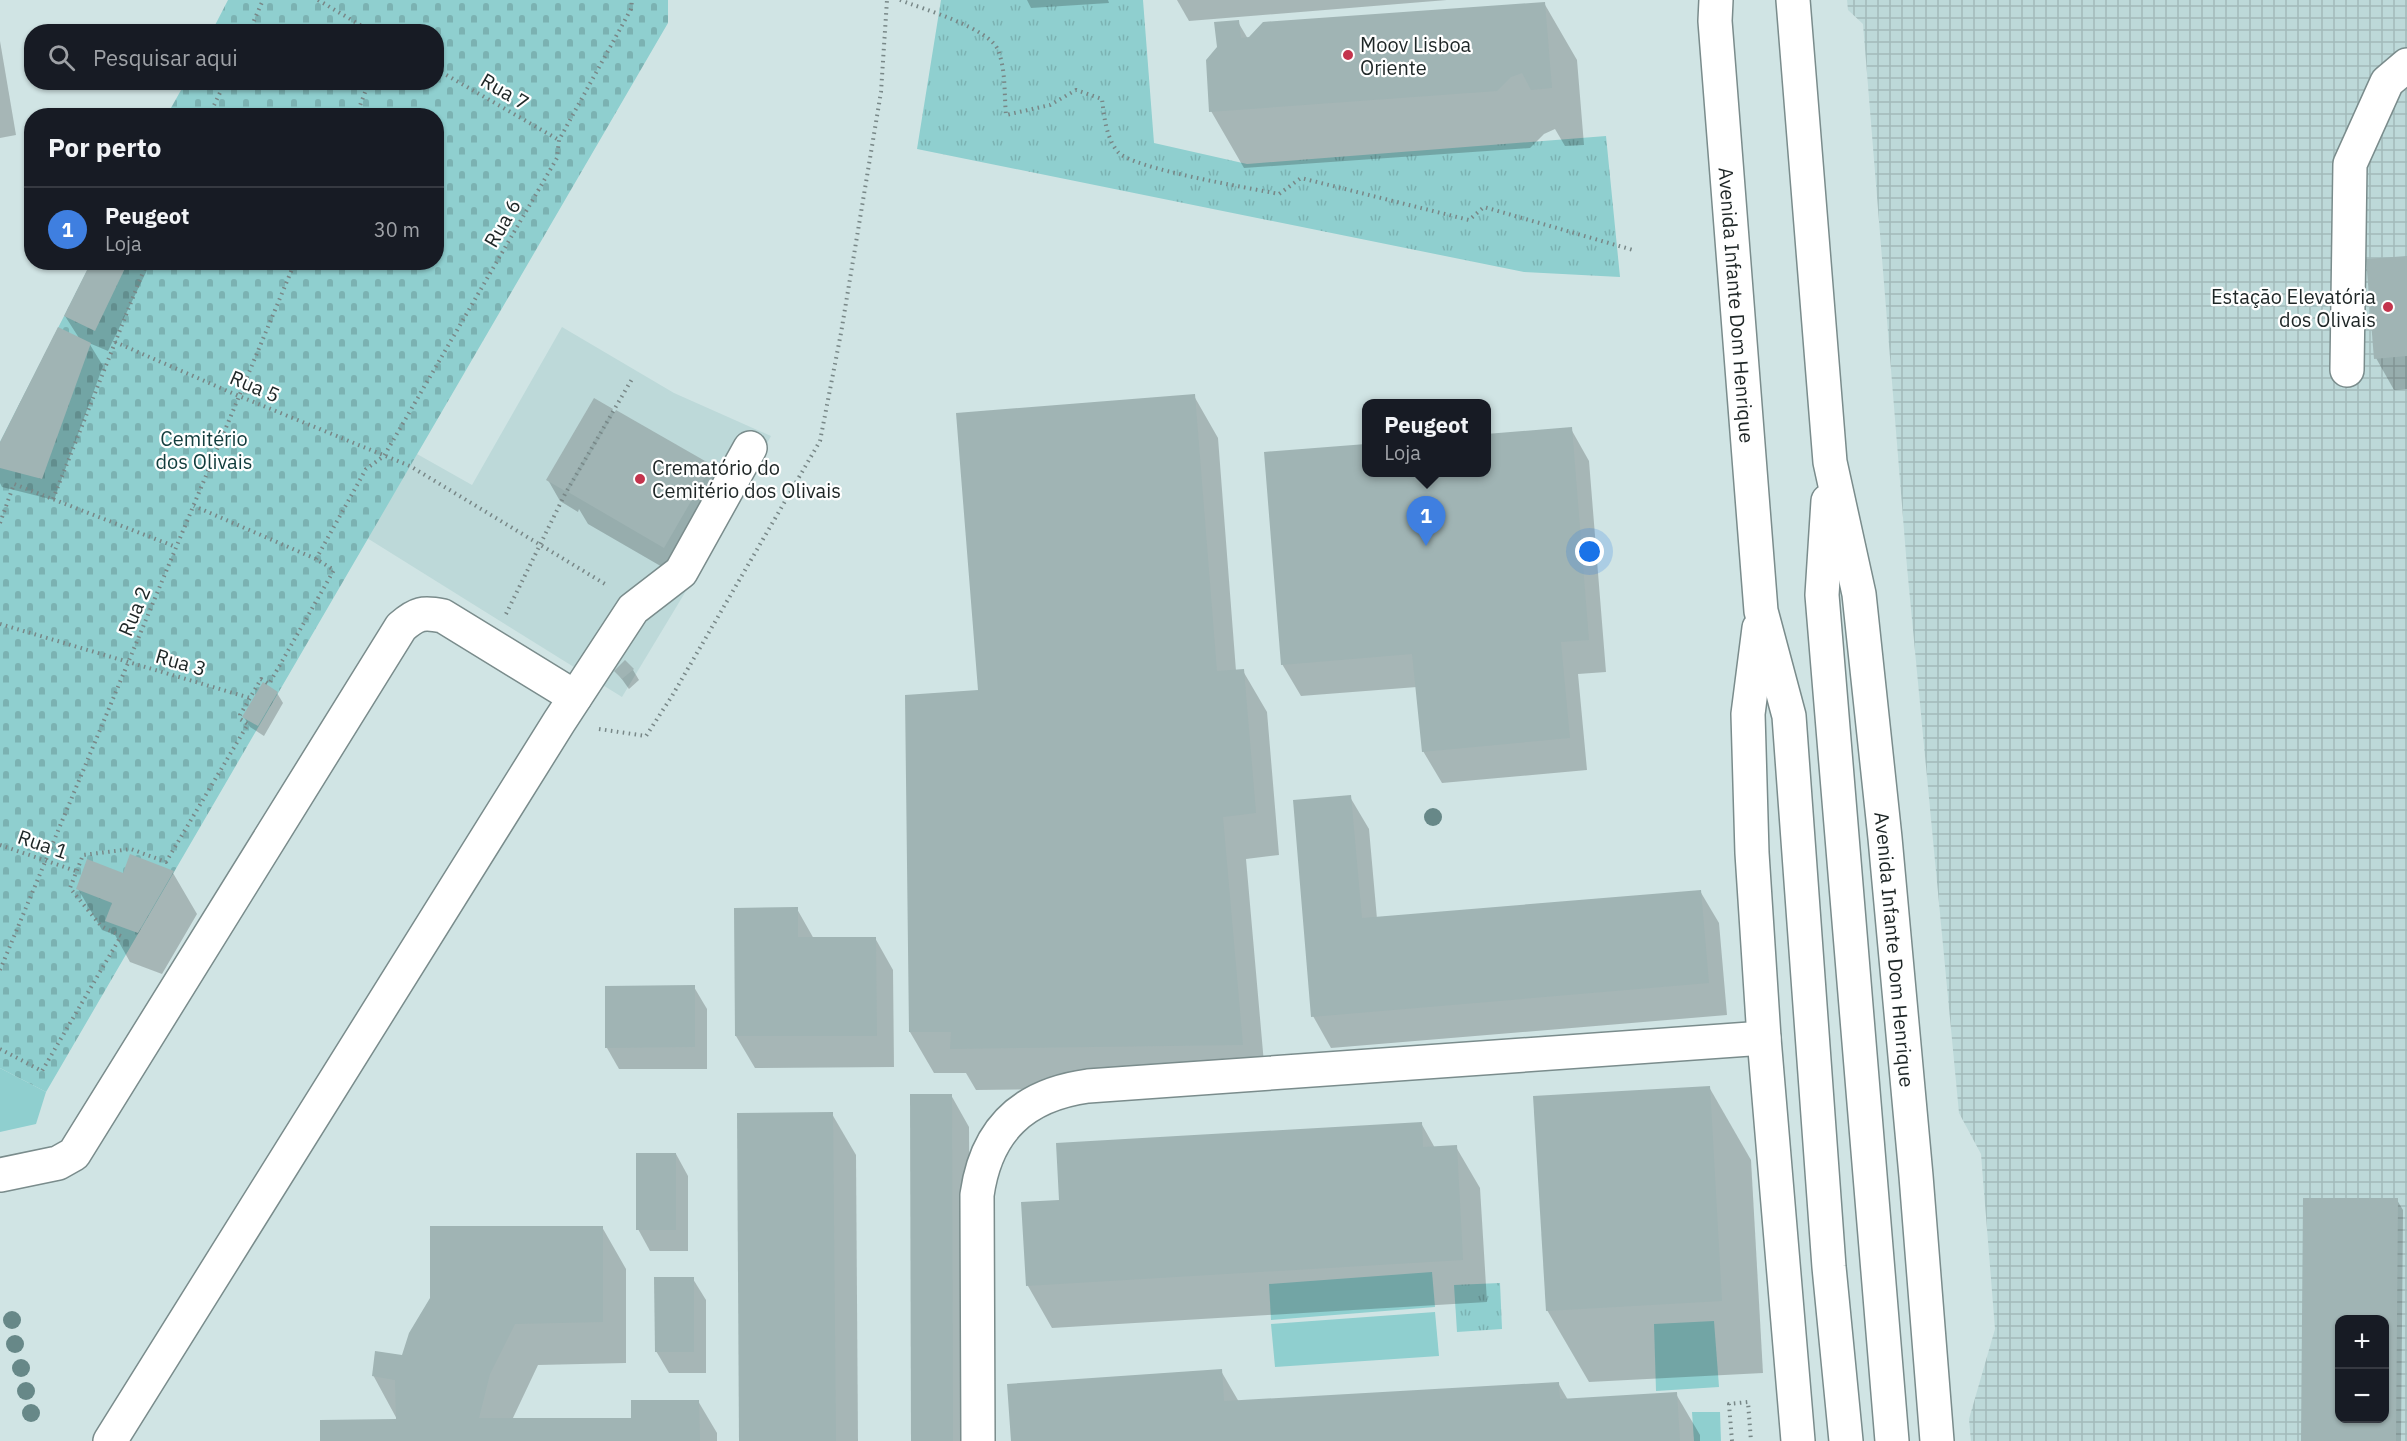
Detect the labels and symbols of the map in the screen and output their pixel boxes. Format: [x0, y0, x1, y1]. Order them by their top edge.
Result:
place label: Moov Lisboa Oriente [1360, 31, 1472, 81]
marker: Moov Lisboa Oriente [1341, 48, 1355, 62]
street label: Rua 7 [476, 66, 534, 116]
street label: Avenida Infante Dom Henrique [1713, 166, 1761, 444]
street label: Rua 6 [477, 194, 527, 252]
place label: Estação Elevatória dos Olivais [2211, 283, 2376, 333]
marker: Estação Elevatória dos Olivais [2381, 300, 2395, 314]
street label: Rua 5 [226, 363, 284, 409]
park label: Cemitério dos Olivais [156, 425, 252, 475]
place label: Crematório do Cemitério dos Olivais [652, 454, 841, 504]
marker: Crematório do Cemitério dos Olivais [633, 472, 647, 486]
pin: 1 [1406, 496, 1446, 546]
your location [1575, 537, 1604, 566]
street label: Rua 2 [111, 582, 157, 640]
street label: Rua 3 [152, 642, 210, 682]
street label: Avenida Infante Dom Henrique [1869, 810, 1921, 1089]
street label: Rua 1 [14, 823, 72, 865]

